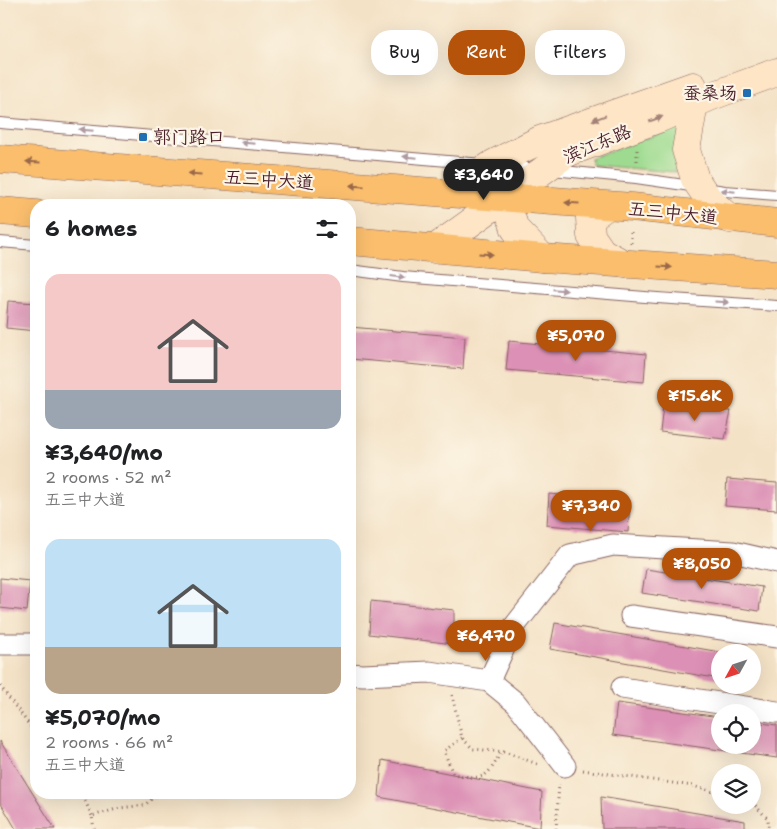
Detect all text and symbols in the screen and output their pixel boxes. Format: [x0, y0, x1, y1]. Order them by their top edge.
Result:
chip: Buy [371, 30, 438, 75]
chip: Rent [448, 30, 525, 75]
chip: Filters [535, 30, 625, 75]
place label: 蚕桑场 [683, 81, 737, 105]
marker: 蚕桑场 [741, 87, 753, 99]
one-way arrow [591, 114, 606, 122]
one-way arrow [649, 115, 663, 123]
street label: 滨江东路 [559, 119, 635, 169]
one-way arrow [78, 125, 94, 133]
place label: 郭门路口 [153, 125, 225, 149]
marker: 郭门路口 [137, 131, 149, 143]
one-way arrow [240, 139, 256, 147]
one-way arrow [402, 153, 418, 161]
one-way arrow [25, 157, 41, 165]
pin: ¥3,640 [443, 158, 525, 201]
text: ¥3,640 [454, 164, 514, 185]
street label: 五三中大道 [223, 165, 315, 195]
one-way arrow [187, 170, 203, 178]
one-way arrow [349, 182, 365, 190]
one-way arrow [720, 187, 736, 195]
street label: 五三中大道 [627, 196, 719, 230]
one-way arrow [564, 199, 580, 207]
text: 6 homes [45, 215, 137, 243]
icon: filters [313, 215, 341, 243]
one-way arrow [478, 250, 494, 258]
one-way arrow [657, 263, 673, 271]
one-way arrow [391, 273, 407, 281]
one-way arrow [553, 286, 569, 294]
one-way arrow [715, 299, 731, 307]
icon: home [148, 306, 238, 396]
pin: ¥5,070 [535, 320, 617, 362]
text: ¥5,070 [547, 325, 605, 346]
pin: ¥15.6K [654, 380, 736, 422]
text: ¥15.6K [668, 385, 722, 406]
text: ¥3,640/mo [45, 439, 163, 467]
text: 2 rooms · 52 m² [45, 467, 172, 488]
text: 五三中大道 [45, 489, 125, 510]
pin: ¥7,340 [550, 490, 632, 532]
text: ¥7,340 [562, 495, 620, 516]
pin: ¥8,050 [661, 548, 743, 590]
text: ¥8,050 [673, 553, 731, 574]
icon: home [148, 571, 238, 661]
pin: ¥6,470 [445, 620, 527, 662]
text: ¥6,470 [457, 625, 515, 646]
north arrow [711, 644, 761, 694]
map controls [711, 644, 761, 814]
text: ¥5,070/mo [45, 704, 161, 732]
button: locate [711, 704, 761, 754]
text: 2 rooms · 66 m² [45, 732, 173, 753]
text: 五三中大道 [45, 754, 125, 775]
button: layers [711, 764, 761, 814]

